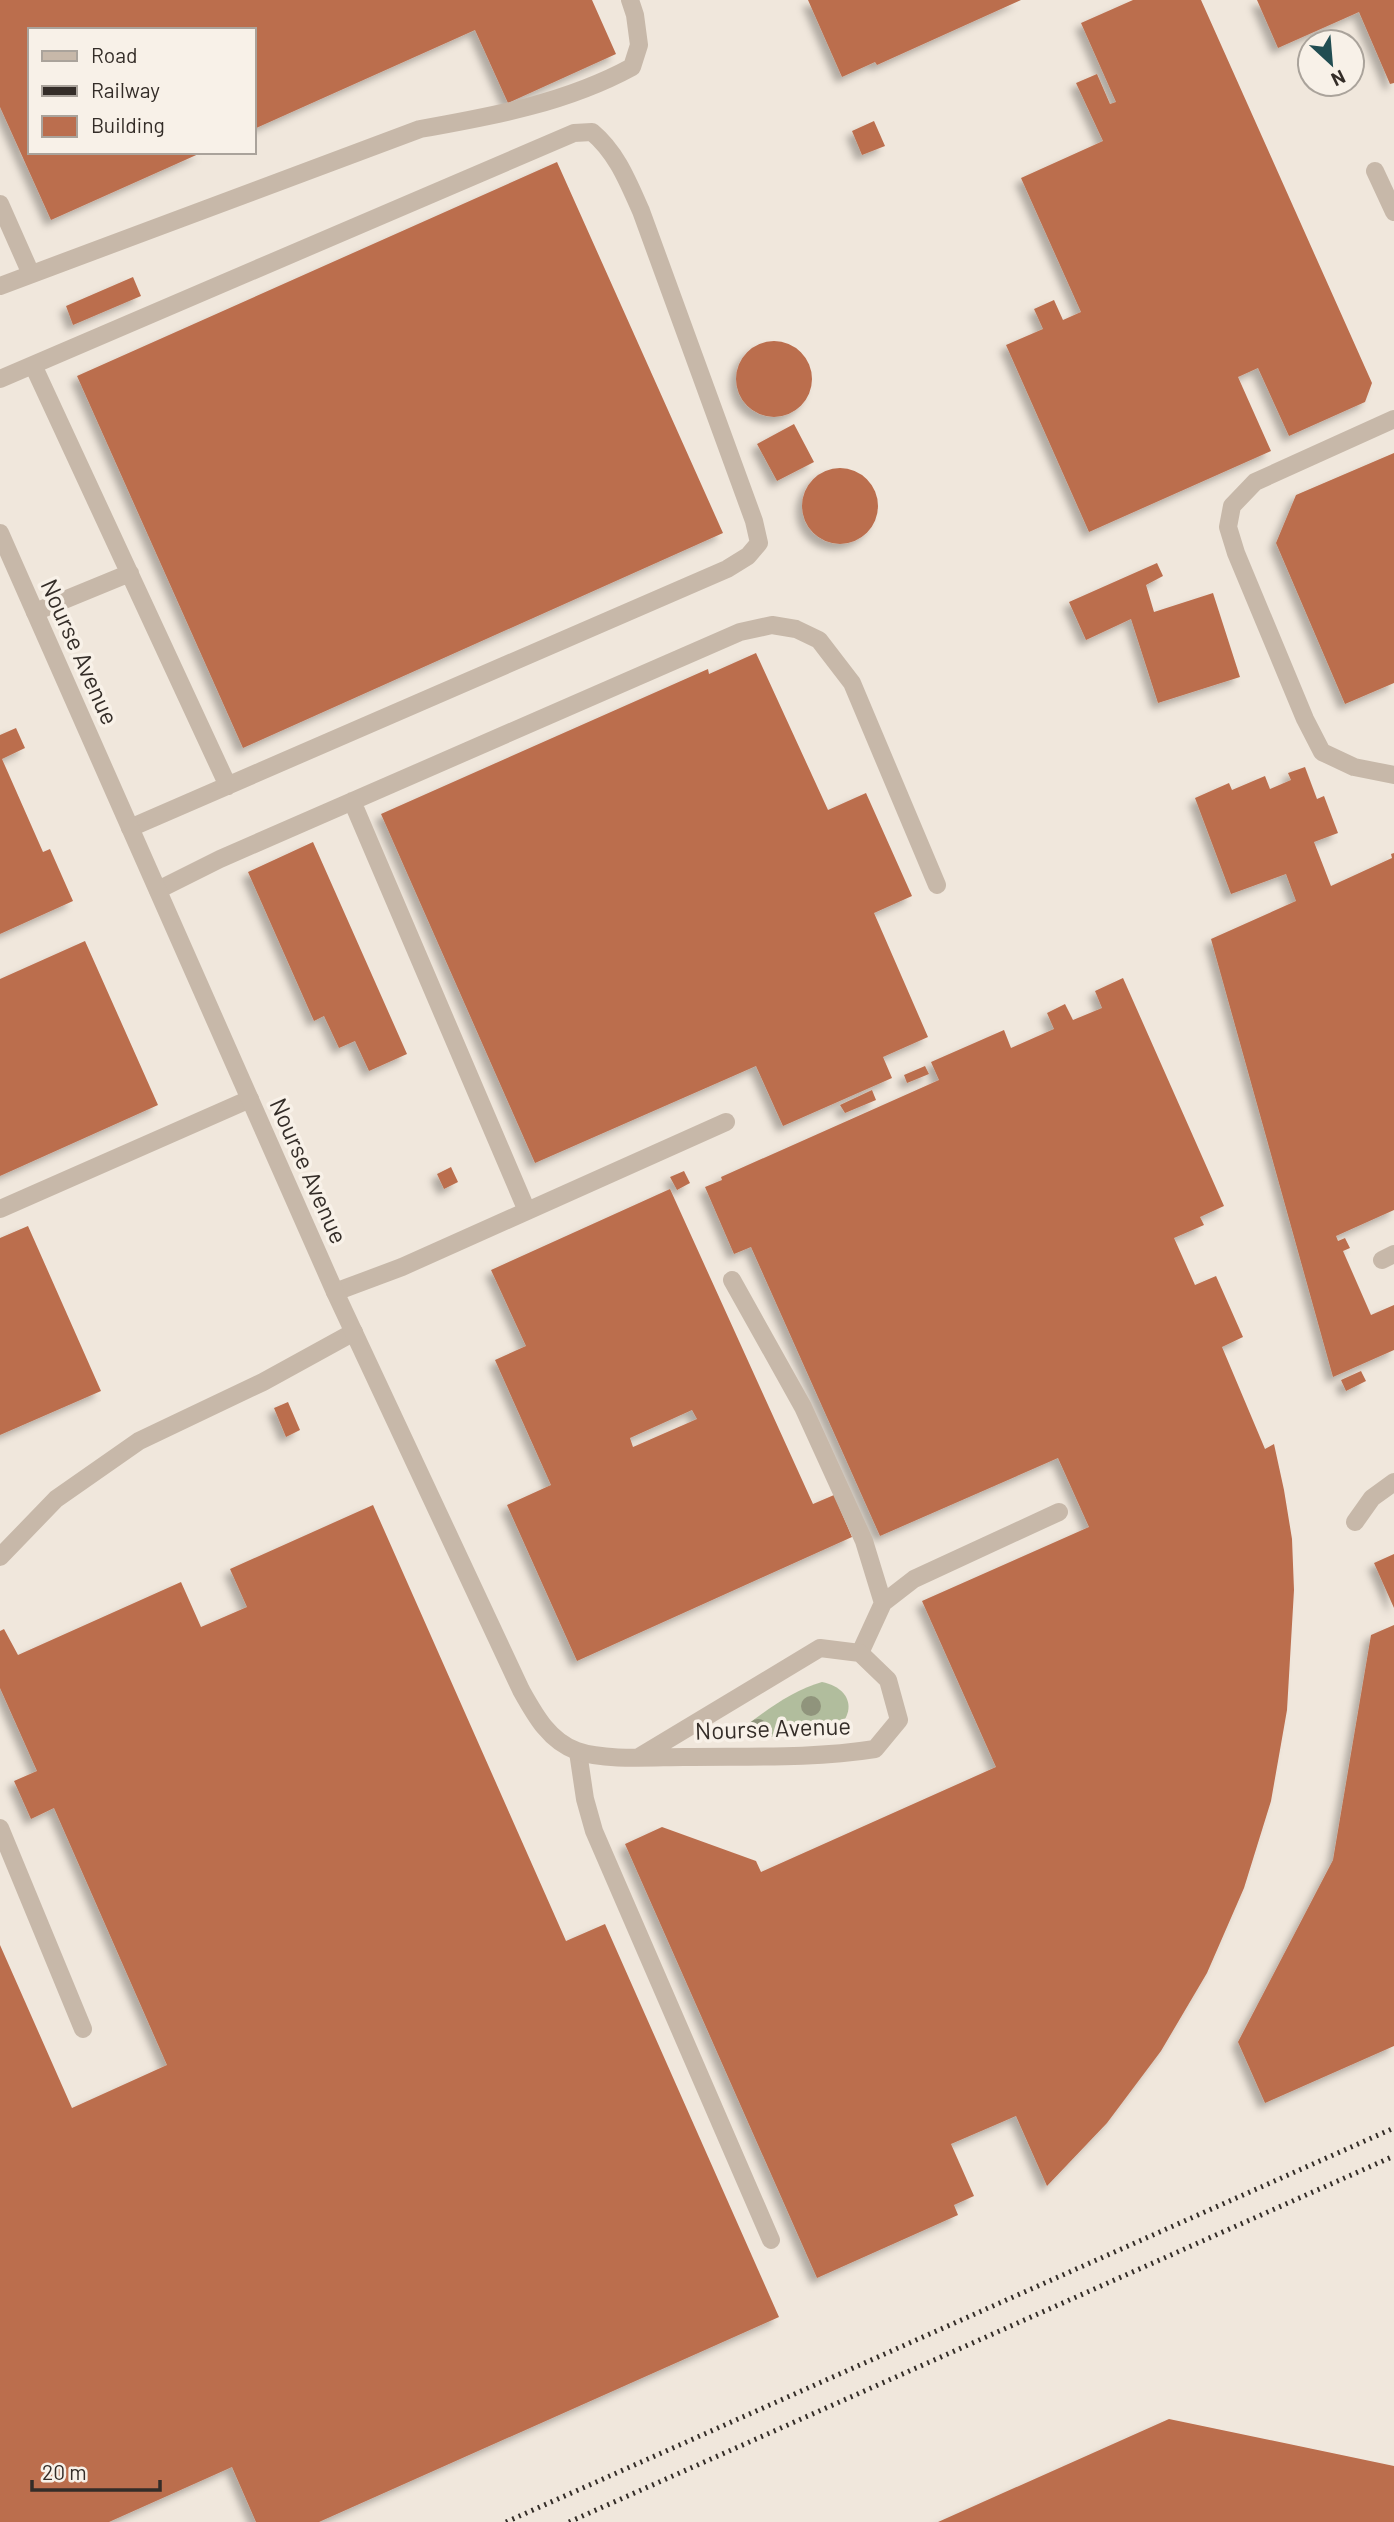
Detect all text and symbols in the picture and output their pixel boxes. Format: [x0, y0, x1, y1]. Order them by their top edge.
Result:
legend [28, 28, 256, 154]
north arrow [1296, 28, 1366, 98]
text: Road [91, 42, 137, 67]
text: N [1328, 66, 1349, 92]
text: Railway [91, 77, 160, 102]
text: Building [91, 112, 165, 137]
street label: Nourse Avenue [35, 574, 125, 729]
street label: Nourse Avenue [264, 1093, 354, 1248]
street label: Nourse Avenue [694, 1710, 852, 1745]
scale bar [32, 2448, 159, 2492]
text: 20 m [42, 2459, 87, 2484]

